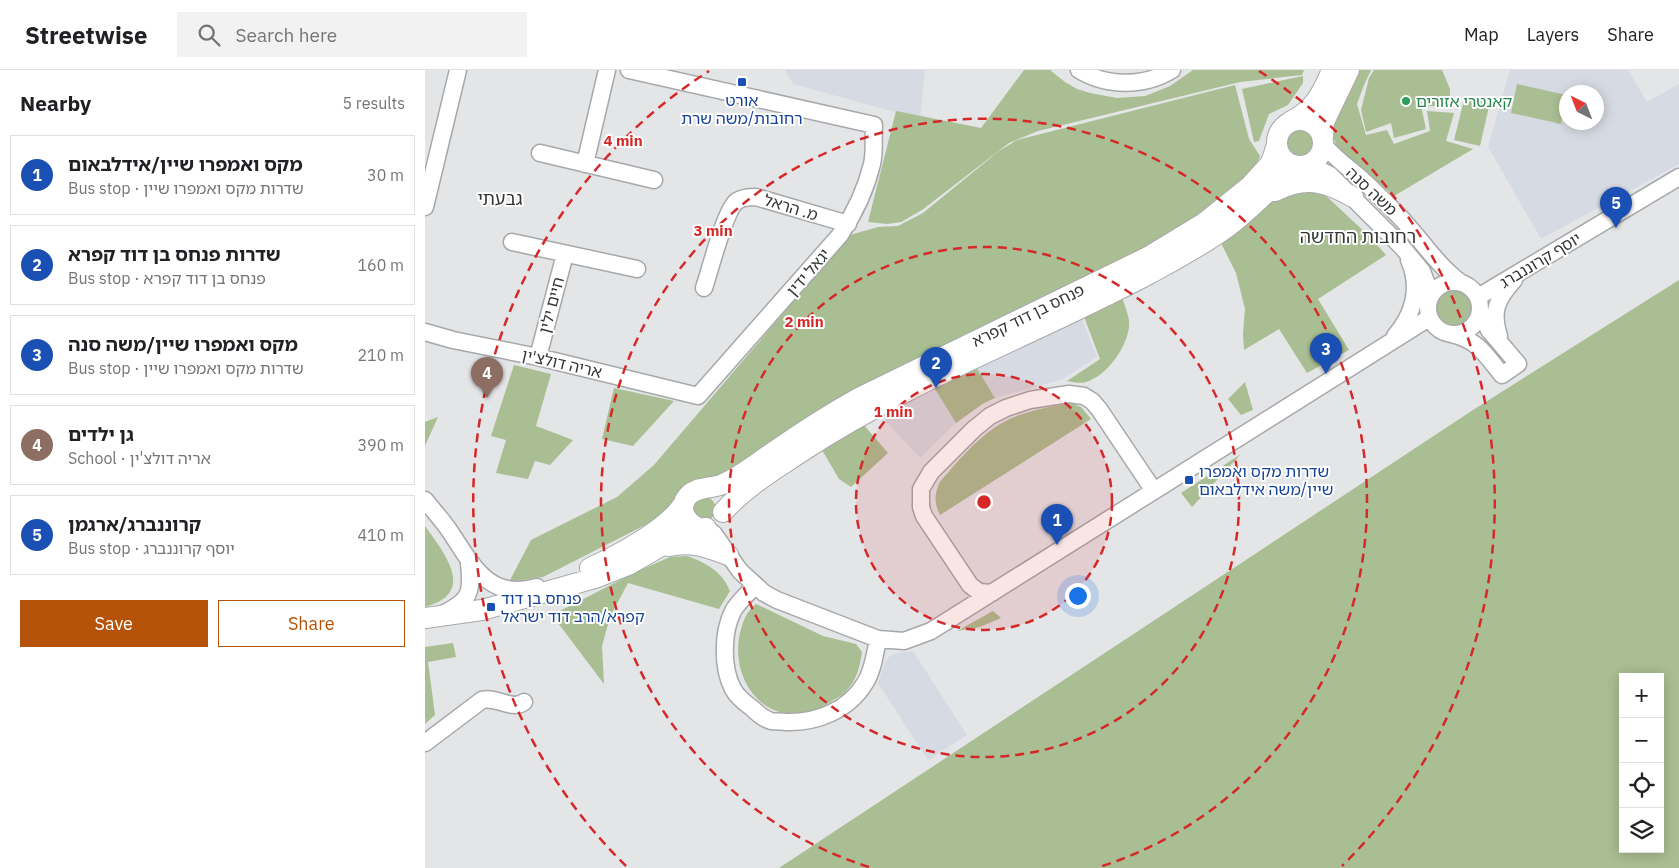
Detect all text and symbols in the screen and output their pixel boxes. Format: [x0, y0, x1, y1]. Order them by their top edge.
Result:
search box [177, 12, 527, 57]
text: Streetwise [25, 19, 147, 51]
icon: search [195, 21, 223, 49]
text: Search here [235, 23, 337, 47]
text: Map [1464, 23, 1499, 46]
text: Layers [1527, 23, 1579, 46]
text: Share [1607, 23, 1654, 46]
marker: אורט רחובות/משה שרת [736, 76, 748, 88]
north arrow [1559, 85, 1604, 130]
text: Nearby [20, 89, 91, 117]
place label: אורט רחובות/משה שרת [681, 90, 803, 128]
place label: קאנטרי אזורים [1416, 91, 1512, 111]
text: 5 results [342, 93, 405, 113]
marker: קאנטרי אזורים [1400, 95, 1412, 107]
text: 4 min [603, 131, 643, 150]
text: מקס ואמפרו שיין/אידלבאום [68, 152, 303, 176]
street label: משה סנה [1342, 162, 1402, 220]
text: 1 [32, 165, 42, 185]
text: 30 m [367, 165, 404, 185]
text: Bus stop · שדרות מקס ואמפרו שיין [68, 178, 304, 198]
district label: גבעתי [477, 187, 523, 210]
pin: 5 [1600, 187, 1632, 228]
street label: מ. הראל [762, 189, 820, 225]
text: 3 min [693, 221, 733, 240]
district label: רחובות החדשה [1300, 225, 1416, 248]
street label: יוסף קרוננברג [1496, 228, 1584, 292]
text: שדרות פנחס בן דוד קפרא [68, 242, 281, 266]
street label: יגאל ידין [782, 244, 834, 300]
text: 2 [32, 255, 42, 275]
text: 160 m [357, 255, 404, 275]
text: Bus stop · פנחס בן דוד קפרא [68, 268, 266, 288]
street label: חיים ילין [534, 275, 568, 335]
street label: פנחס בן דוד קפרא [969, 279, 1087, 351]
text: 2 min [784, 312, 824, 331]
text: מקס ואמפרו שיין/משה סנה [68, 332, 298, 356]
pin: 3 [1310, 333, 1342, 374]
street label: אריה דולצ'ין [520, 344, 604, 382]
text: 3 [32, 345, 42, 365]
text: 210 m [357, 345, 404, 365]
pin: 2 [920, 347, 952, 388]
pin: 4 [471, 357, 503, 398]
text: Bus stop · שדרות מקס ואמפרו שיין [68, 358, 304, 378]
text: 1 min [873, 402, 913, 421]
text: גן ילדים [68, 422, 134, 446]
text: 4 [32, 435, 42, 455]
text: 390 m [357, 435, 404, 455]
text: School · אריה דולצ'ין [68, 448, 211, 468]
place label: שדרות מקס ואמפרו שיין/משה אידלבאום [1199, 461, 1333, 499]
marker: שדרות מקס ואמפרו שיין/משה אידלבאום [1183, 474, 1195, 486]
centre of rings [975, 493, 993, 511]
pin: 1 [1041, 504, 1073, 545]
text: קרוננברג/ארגמן [68, 512, 201, 536]
text: 5 [32, 525, 42, 545]
text: 410 m [357, 525, 404, 545]
text: Bus stop · יוסף קרוננברג [68, 538, 235, 558]
your location [1065, 583, 1091, 609]
place label: פנחס בן דוד קפרא/הרב דוד ישראל [501, 588, 645, 626]
button: Save [20, 600, 208, 647]
button: Share [218, 600, 405, 647]
marker: פנחס בן דוד קפרא/הרב דוד ישראל [485, 601, 497, 613]
map controls [1619, 673, 1664, 853]
button: + [1619, 673, 1664, 718]
button: − [1619, 718, 1664, 763]
button: locate [1619, 763, 1664, 808]
button: layers [1619, 808, 1664, 853]

